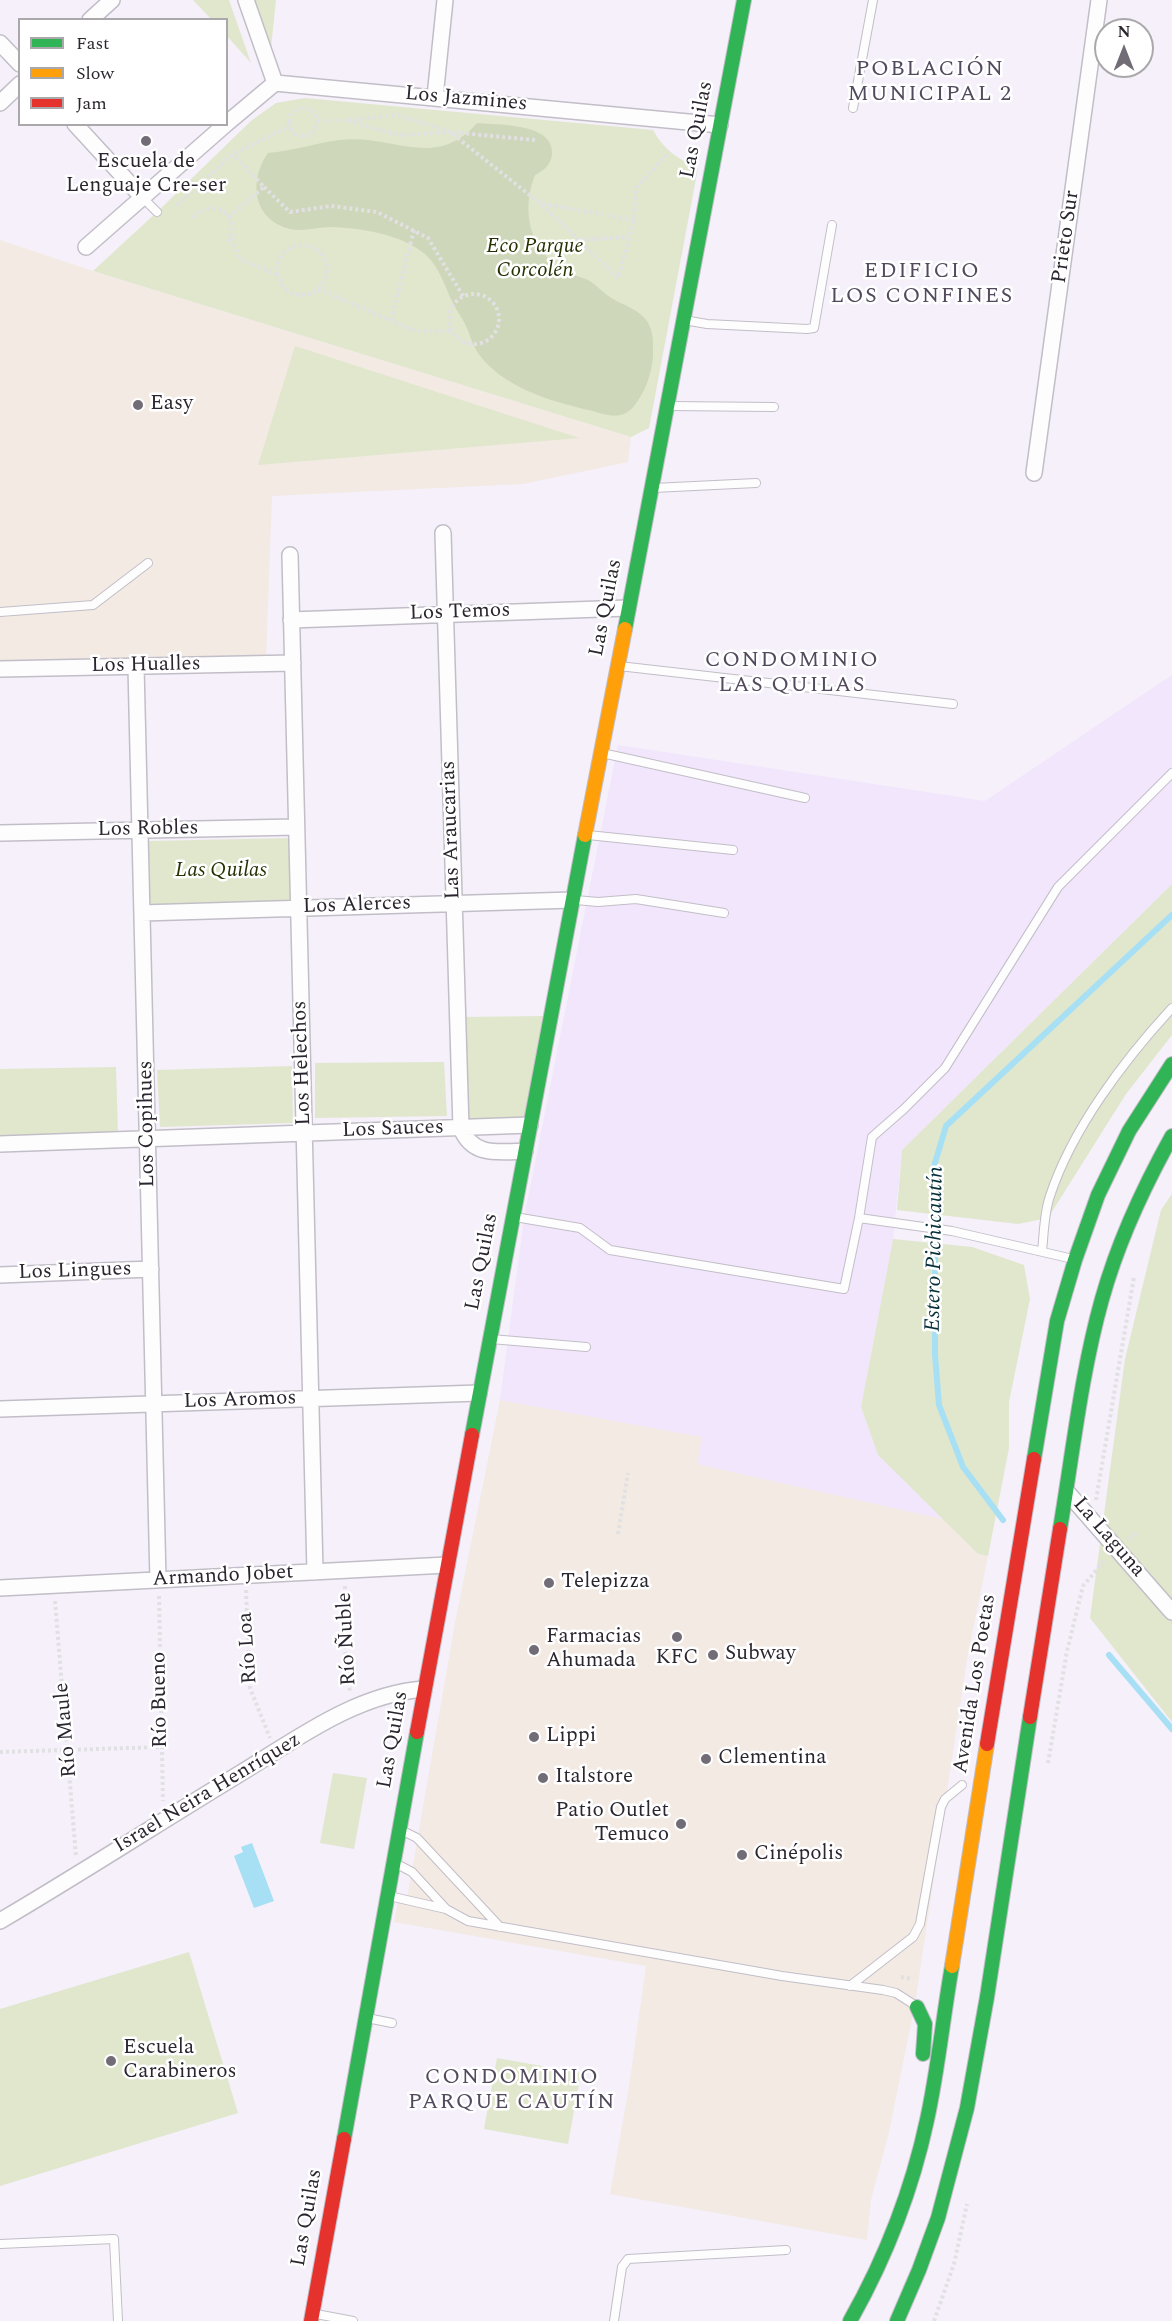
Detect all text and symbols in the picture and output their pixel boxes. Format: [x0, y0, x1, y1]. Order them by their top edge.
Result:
legend [18, 18, 228, 126]
north arrow [1094, 18, 1154, 78]
text: N [1117, 20, 1131, 44]
text: Fast [76, 30, 109, 57]
district label: POBLACIÓN MUNICIPAL 2 [847, 58, 1013, 110]
text: Slow [76, 60, 114, 87]
street label: Las Quilas [676, 79, 720, 181]
street label: Los Jazmines [404, 82, 528, 118]
text: Jam [76, 90, 107, 117]
marker: Escuela de Lenguaje Cre-ser [139, 134, 153, 148]
place label: Escuela de Lenguaje Cre-ser [66, 150, 226, 200]
street label: Prieto Sur [1048, 189, 1086, 285]
park label: Eco Parque Corcolén [486, 235, 584, 285]
district label: EDIFICIO LOS CONFINES [830, 260, 1014, 312]
place label: Easy [150, 392, 193, 418]
marker: Easy [131, 398, 145, 412]
street label: Las Quilas [585, 557, 629, 659]
street label: Los Temos [409, 599, 511, 627]
district label: CONDOMINIO LAS QUILAS [705, 649, 879, 700]
street label: Los Hualles [91, 652, 201, 680]
street label: Las Araucarias [437, 760, 467, 900]
street label: Los Robles [97, 817, 199, 843]
park label: Las Quilas [175, 859, 267, 885]
street label: Los Alerces [302, 892, 412, 920]
street label: Los Helechos [288, 1000, 318, 1126]
street label: Los Copihues [134, 1060, 162, 1188]
street label: Los Sauces [342, 1116, 444, 1144]
water label: Estero Pichicautín [921, 1166, 951, 1332]
street label: Las Quilas [461, 1211, 505, 1313]
street label: Los Lingues [18, 1257, 132, 1287]
street label: Los Aromos [183, 1386, 297, 1416]
street label: La Laguna [1066, 1493, 1150, 1583]
street label: Armando Jobet [152, 1561, 294, 1593]
place label: Telepizza [561, 1570, 650, 1596]
marker: Telepizza [542, 1576, 556, 1590]
street label: Río Ñuble [333, 1592, 363, 1686]
street label: Avenida Los Poetas [949, 1592, 1003, 1776]
street label: Río Loa [234, 1611, 264, 1685]
place label: Farmacias Ahumada [546, 1625, 641, 1675]
marker: KFC [670, 1630, 684, 1644]
place label: Subway [725, 1642, 796, 1668]
marker: Farmacias Ahumada [527, 1643, 541, 1657]
place label: KFC [655, 1646, 699, 1672]
marker: Subway [706, 1648, 720, 1662]
street label: Río Bueno [148, 1652, 174, 1748]
street label: Río Maule [50, 1681, 84, 1779]
street label: Las Quilas [373, 1689, 415, 1791]
place label: Lippi [546, 1724, 596, 1750]
street label: Israel Neira Henríquez [110, 1728, 306, 1860]
marker: Lippi [527, 1730, 541, 1744]
place label: Clementina [718, 1746, 826, 1772]
marker: Clementina [699, 1752, 713, 1766]
place label: Italstore [555, 1765, 633, 1791]
marker: Italstore [536, 1771, 550, 1785]
place label: Patio Outlet Temuco [555, 1799, 669, 1849]
marker: Patio Outlet Temuco [674, 1817, 688, 1831]
place label: Cinépolis [754, 1842, 843, 1868]
marker: Cinépolis [735, 1848, 749, 1862]
place label: Escuela Carabineros [123, 2036, 237, 2086]
marker: Escuela Carabineros [104, 2054, 118, 2068]
district label: CONDOMINIO PARQUE CAUTÍN [408, 2066, 616, 2118]
street label: Las Quilas [287, 2167, 329, 2269]

